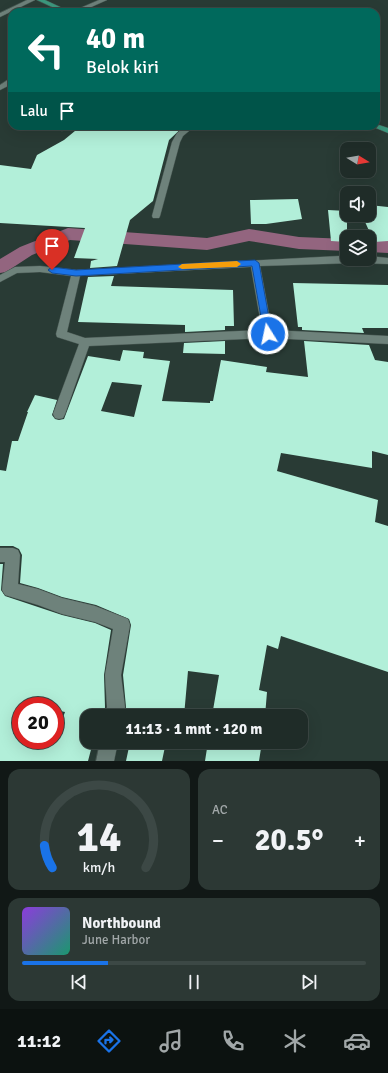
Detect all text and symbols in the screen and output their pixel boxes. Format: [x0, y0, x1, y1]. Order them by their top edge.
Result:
text: 40 m [86, 22, 145, 56]
icon: left [20, 24, 72, 76]
text: Belok kiri [86, 56, 159, 78]
icon: arrive [56, 100, 78, 122]
text: Lalu [20, 102, 48, 120]
north arrow [340, 142, 376, 178]
map controls [340, 142, 376, 266]
button: sound [340, 186, 376, 222]
pin [35, 229, 69, 270]
button: layers [340, 230, 376, 266]
icon: arrive [41, 235, 63, 257]
position arrow [247, 313, 289, 355]
speed limit sign: 20 [12, 697, 64, 749]
text: 11:13 · 1 mnt · 120 m [126, 720, 262, 738]
text: AC [212, 802, 228, 818]
text: 14 [77, 811, 121, 862]
text: 20.5° [254, 822, 324, 859]
text: − [212, 827, 224, 854]
text: + [354, 827, 366, 854]
text: km/h [83, 858, 115, 875]
text: Northbound [82, 914, 161, 932]
text: June Harbor [82, 932, 150, 948]
icon: previous [68, 971, 90, 993]
icon: pause [183, 971, 205, 993]
icon: next [298, 971, 320, 993]
icon: directions [95, 1027, 123, 1055]
icon: music [157, 1027, 185, 1055]
icon: phone [219, 1027, 247, 1055]
icon: climate [281, 1027, 309, 1055]
icon: car [343, 1027, 371, 1055]
text: 11:12 [17, 1030, 61, 1052]

